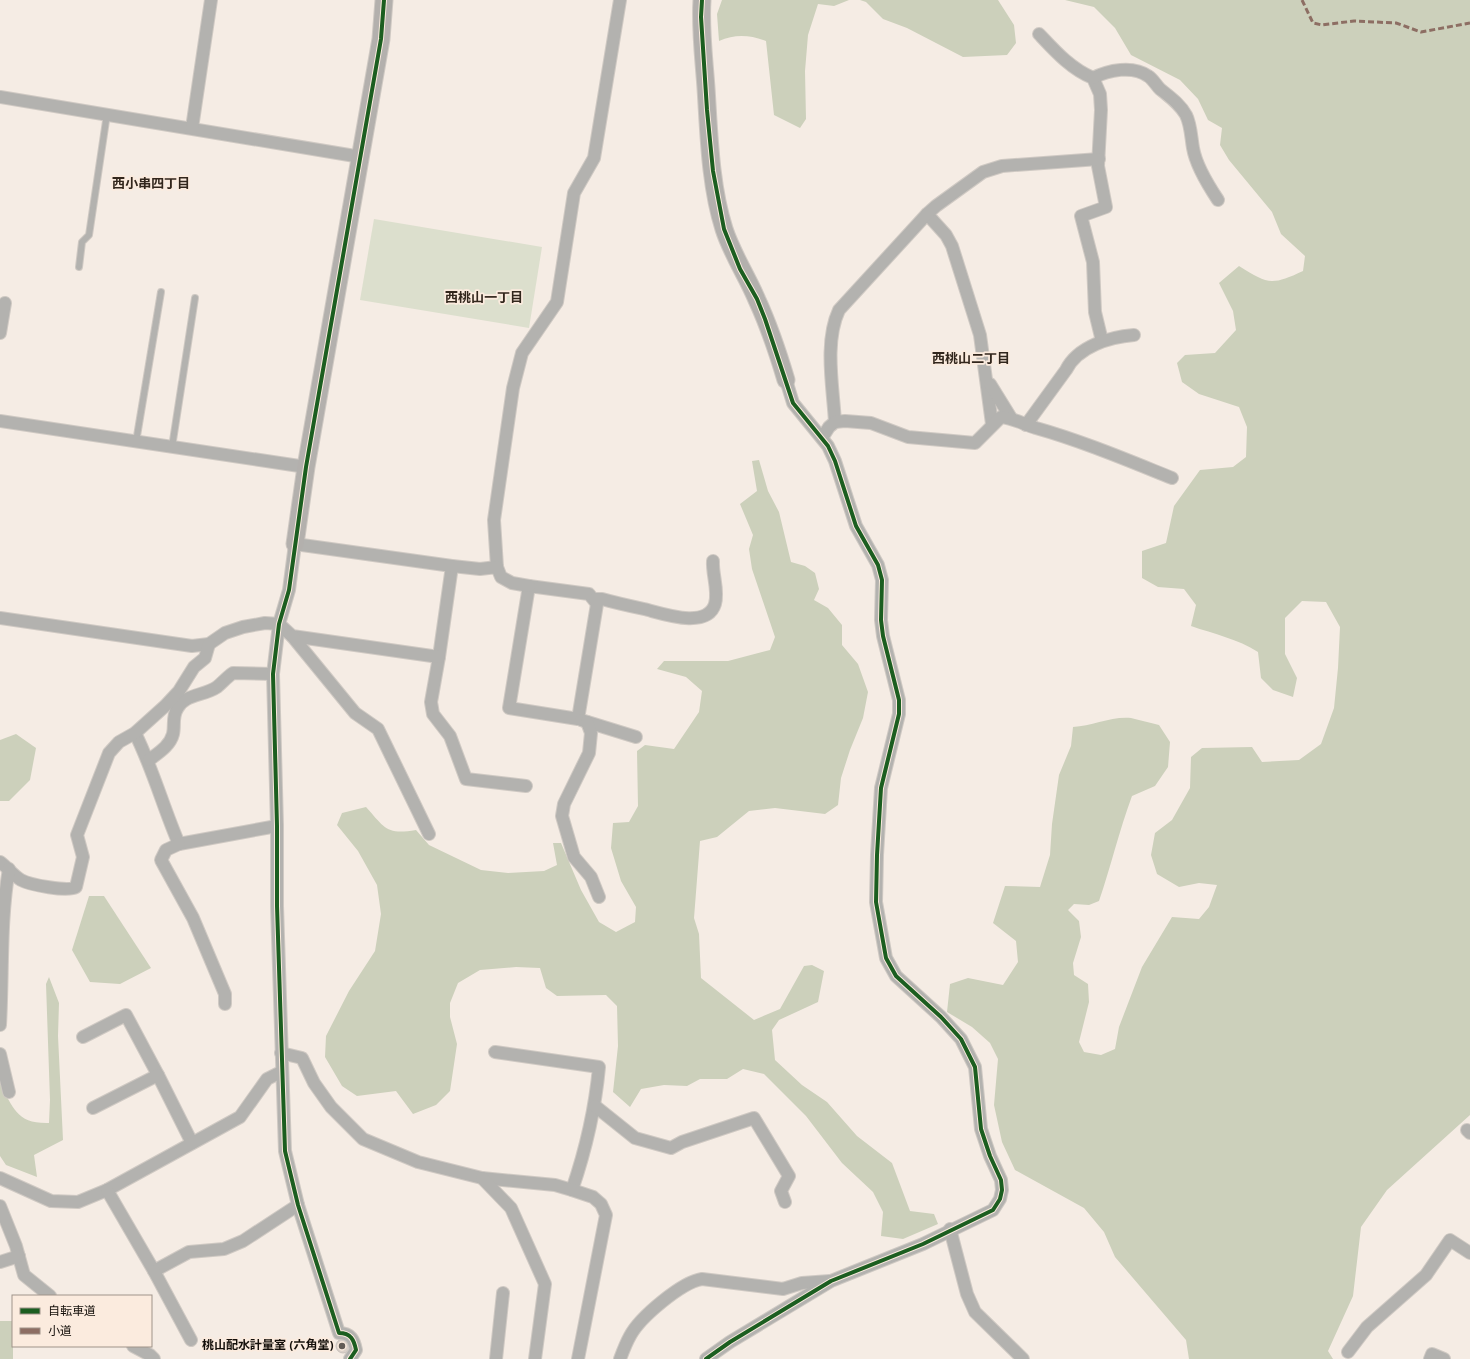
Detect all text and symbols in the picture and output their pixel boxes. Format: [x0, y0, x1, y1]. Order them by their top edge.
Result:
district label: 西小串四丁目 [112, 177, 190, 193]
district label: 西桃山一丁目 [445, 291, 523, 307]
district label: 西桃山二丁目 [932, 352, 1010, 368]
legend [12, 1295, 152, 1347]
text: 自転車道 [48, 1304, 96, 1320]
text: 小道 [48, 1324, 72, 1340]
place label: 桃山配水計量室 (六角堂) [202, 1338, 334, 1354]
marker: 桃山配水計量室 (六角堂) [337, 1341, 347, 1351]

